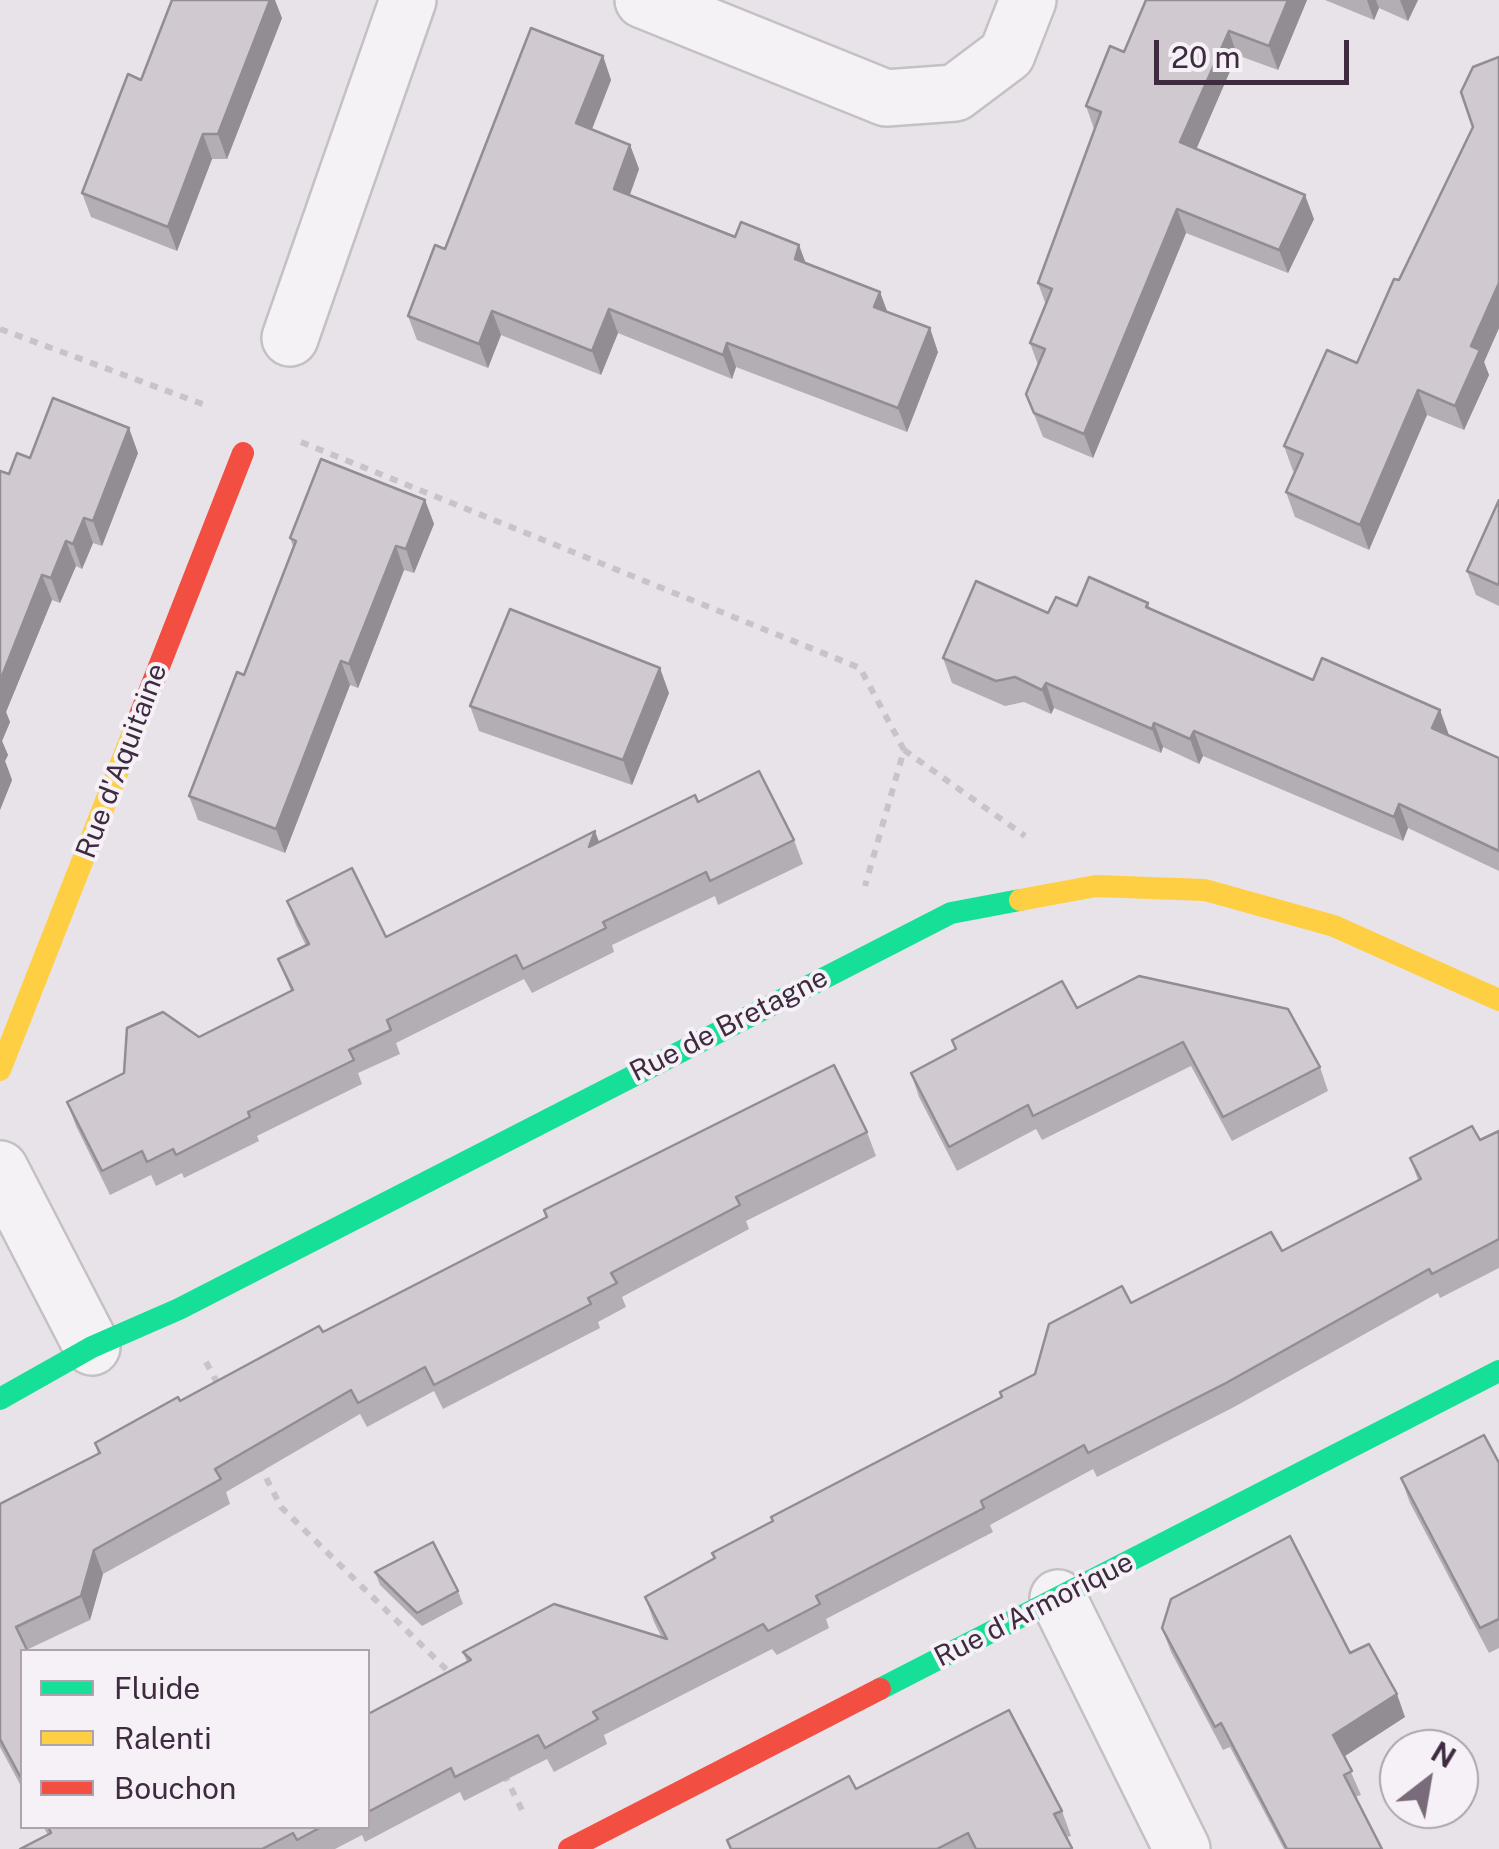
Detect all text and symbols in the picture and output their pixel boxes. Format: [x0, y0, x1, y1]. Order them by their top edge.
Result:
scale bar [1159, 20, 1354, 82]
text: 20 m [1171, 39, 1240, 75]
street label: Rue d'Aquitaine [69, 659, 175, 863]
street label: Rue de Bretagne [625, 961, 833, 1089]
street label: Rue d'Armorique [929, 1545, 1139, 1675]
legend [20, 1649, 370, 1829]
text: Fluide [114, 1670, 200, 1706]
text: Ralenti [114, 1720, 212, 1756]
north arrow [1379, 1729, 1479, 1829]
text: N [1426, 1735, 1462, 1774]
text: Bouchon [114, 1770, 236, 1806]

